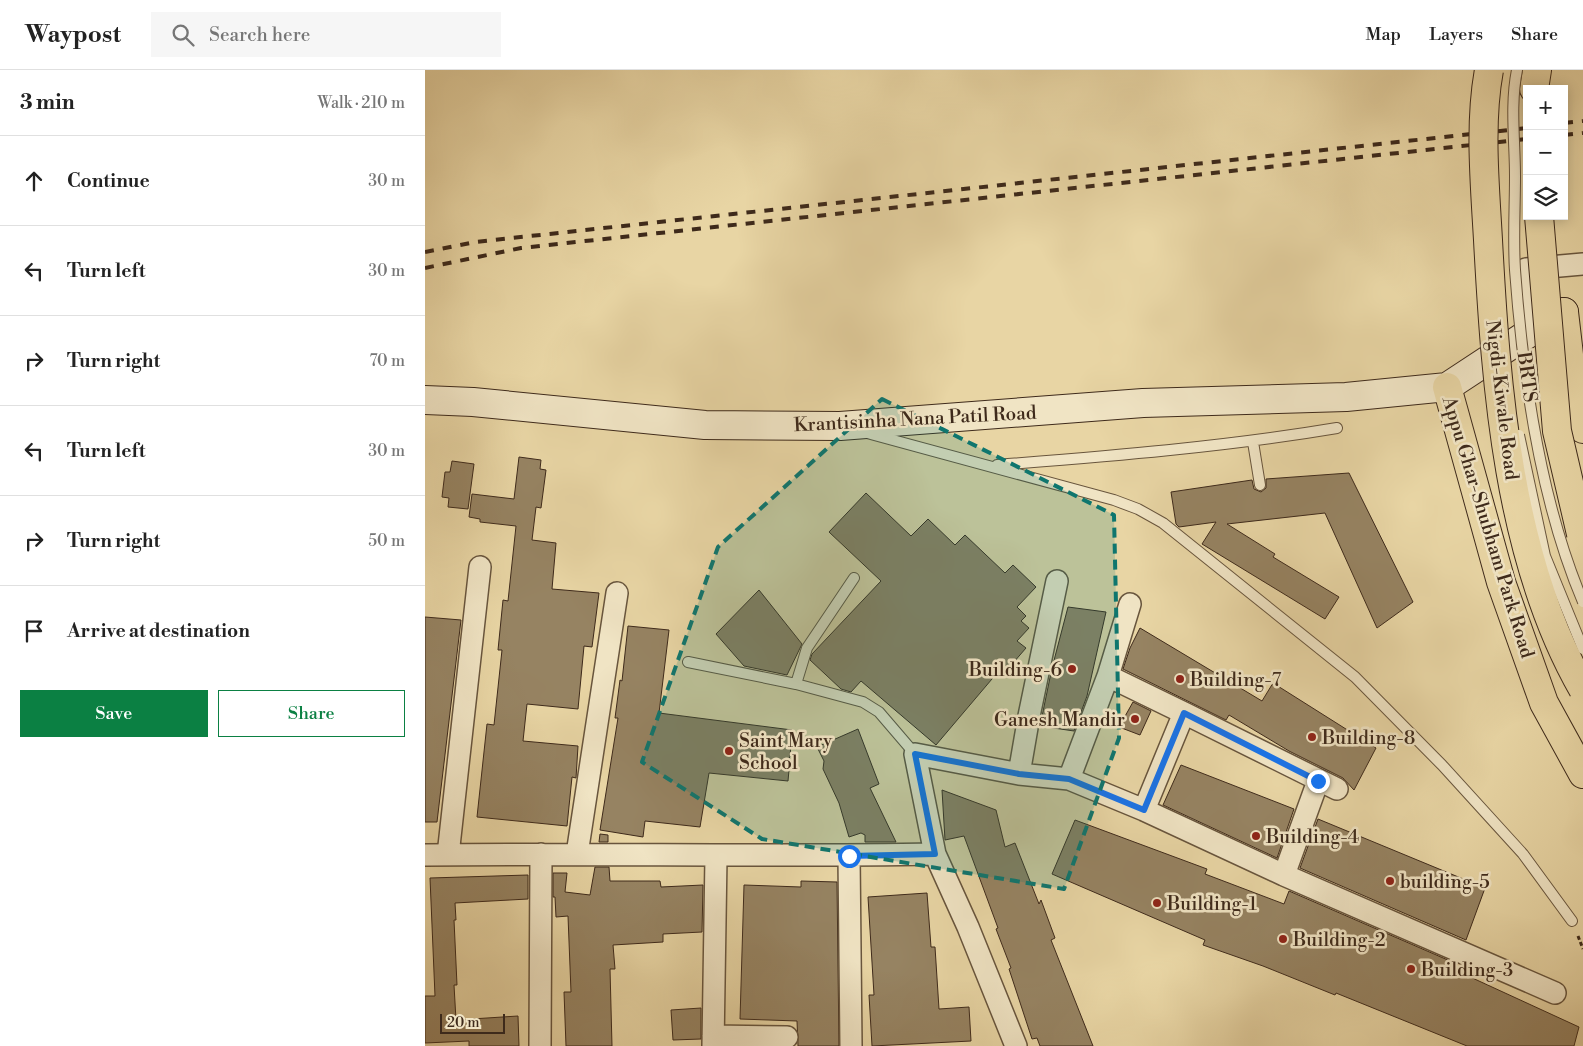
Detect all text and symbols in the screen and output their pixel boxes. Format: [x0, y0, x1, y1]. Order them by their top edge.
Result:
search box [151, 12, 501, 57]
text: Waypost [25, 20, 121, 50]
icon: search [169, 21, 197, 49]
text: Search here [209, 23, 310, 47]
text: Map [1366, 23, 1401, 46]
text: Layers [1429, 23, 1483, 46]
text: Share [1511, 23, 1558, 46]
map controls [1523, 85, 1568, 220]
button: + [1523, 85, 1568, 130]
text: 3 min [20, 90, 75, 116]
text: Walk · 210 m [317, 93, 405, 113]
button: − [1523, 130, 1568, 175]
icon: ahead [20, 167, 48, 195]
text: Continue [67, 169, 150, 193]
text: 30 m [368, 171, 405, 191]
button: layers [1523, 175, 1568, 220]
icon: left [20, 257, 48, 285]
text: Turn left [67, 259, 146, 283]
text: 30 m [368, 261, 405, 281]
street label: Nigdi-Kiwale Road [1480, 319, 1524, 482]
icon: right [20, 347, 48, 375]
text: Turn right [67, 349, 160, 373]
street label: BRTS [1511, 349, 1542, 404]
text: 70 m [369, 351, 405, 371]
street label: Appu Ghar-Shubham Park Road [1436, 392, 1539, 661]
street label: Krantisinha Nana Patil Road [793, 401, 1037, 437]
icon: left [20, 437, 48, 465]
text: Turn left [67, 439, 146, 463]
text: 30 m [368, 441, 405, 461]
icon: right [20, 527, 48, 555]
text: Turn right [67, 529, 160, 553]
text: 50 m [368, 531, 405, 551]
icon: arrive [20, 617, 48, 645]
text: Arrive at destination [67, 619, 250, 643]
place label: Building-6 [968, 658, 1062, 682]
marker: Building-6 [1066, 663, 1078, 675]
place label: Building-7 [1189, 668, 1282, 692]
marker: Building-7 [1174, 673, 1186, 685]
button: Save [20, 690, 208, 737]
button: Share [218, 690, 405, 737]
place label: Ganesh Mandir [994, 708, 1125, 732]
marker: Ganesh Mandir [1129, 713, 1141, 725]
place label: Building-8 [1321, 726, 1415, 750]
place label: Saint Mary School [739, 729, 833, 775]
marker: Building-8 [1306, 731, 1318, 743]
marker: Saint Mary School [723, 745, 735, 757]
route end [1307, 770, 1330, 793]
place label: Building-4 [1265, 825, 1359, 849]
marker: Building-4 [1250, 830, 1262, 842]
route start [838, 845, 861, 868]
place label: building-5 [1400, 870, 1490, 894]
marker: building-5 [1384, 875, 1396, 887]
place label: Building-1 [1166, 892, 1257, 916]
marker: Building-1 [1151, 897, 1163, 909]
place label: Building-2 [1292, 928, 1386, 952]
marker: Building-2 [1277, 933, 1289, 945]
place label: Building-3 [1420, 958, 1513, 982]
marker: Building-3 [1405, 963, 1417, 975]
scale bar [440, 1011, 505, 1034]
text: 20 m [447, 1014, 479, 1032]

